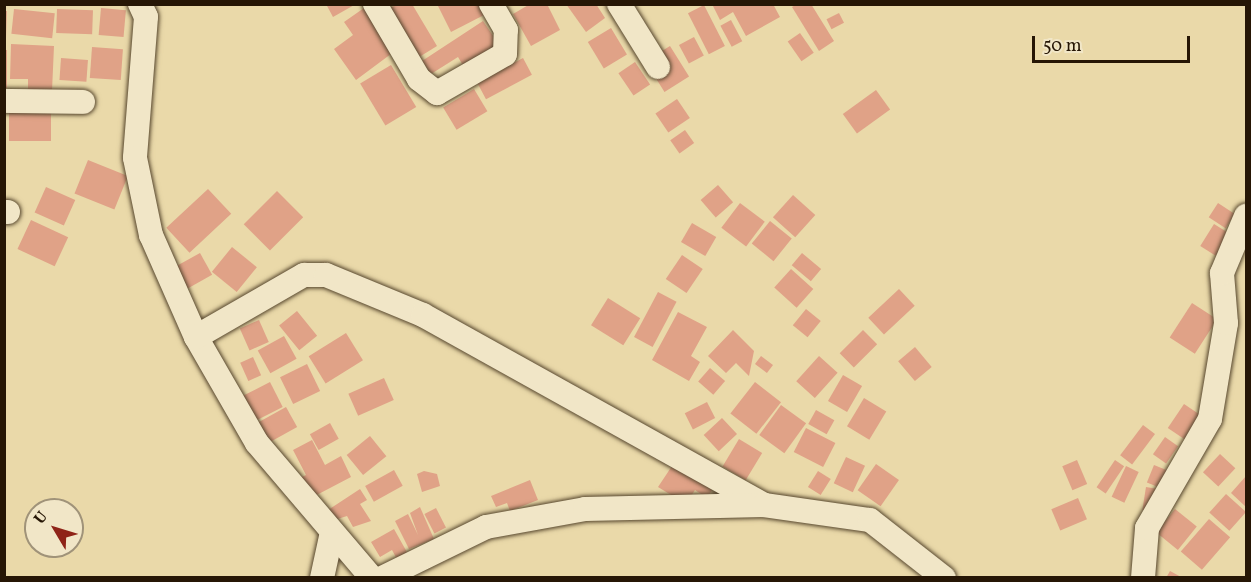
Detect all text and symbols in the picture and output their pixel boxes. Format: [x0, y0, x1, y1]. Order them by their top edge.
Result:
scale bar [1035, 24, 1192, 62]
text: 50 m [1043, 34, 1082, 59]
north arrow [24, 498, 84, 558]
text: U [29, 507, 53, 529]

